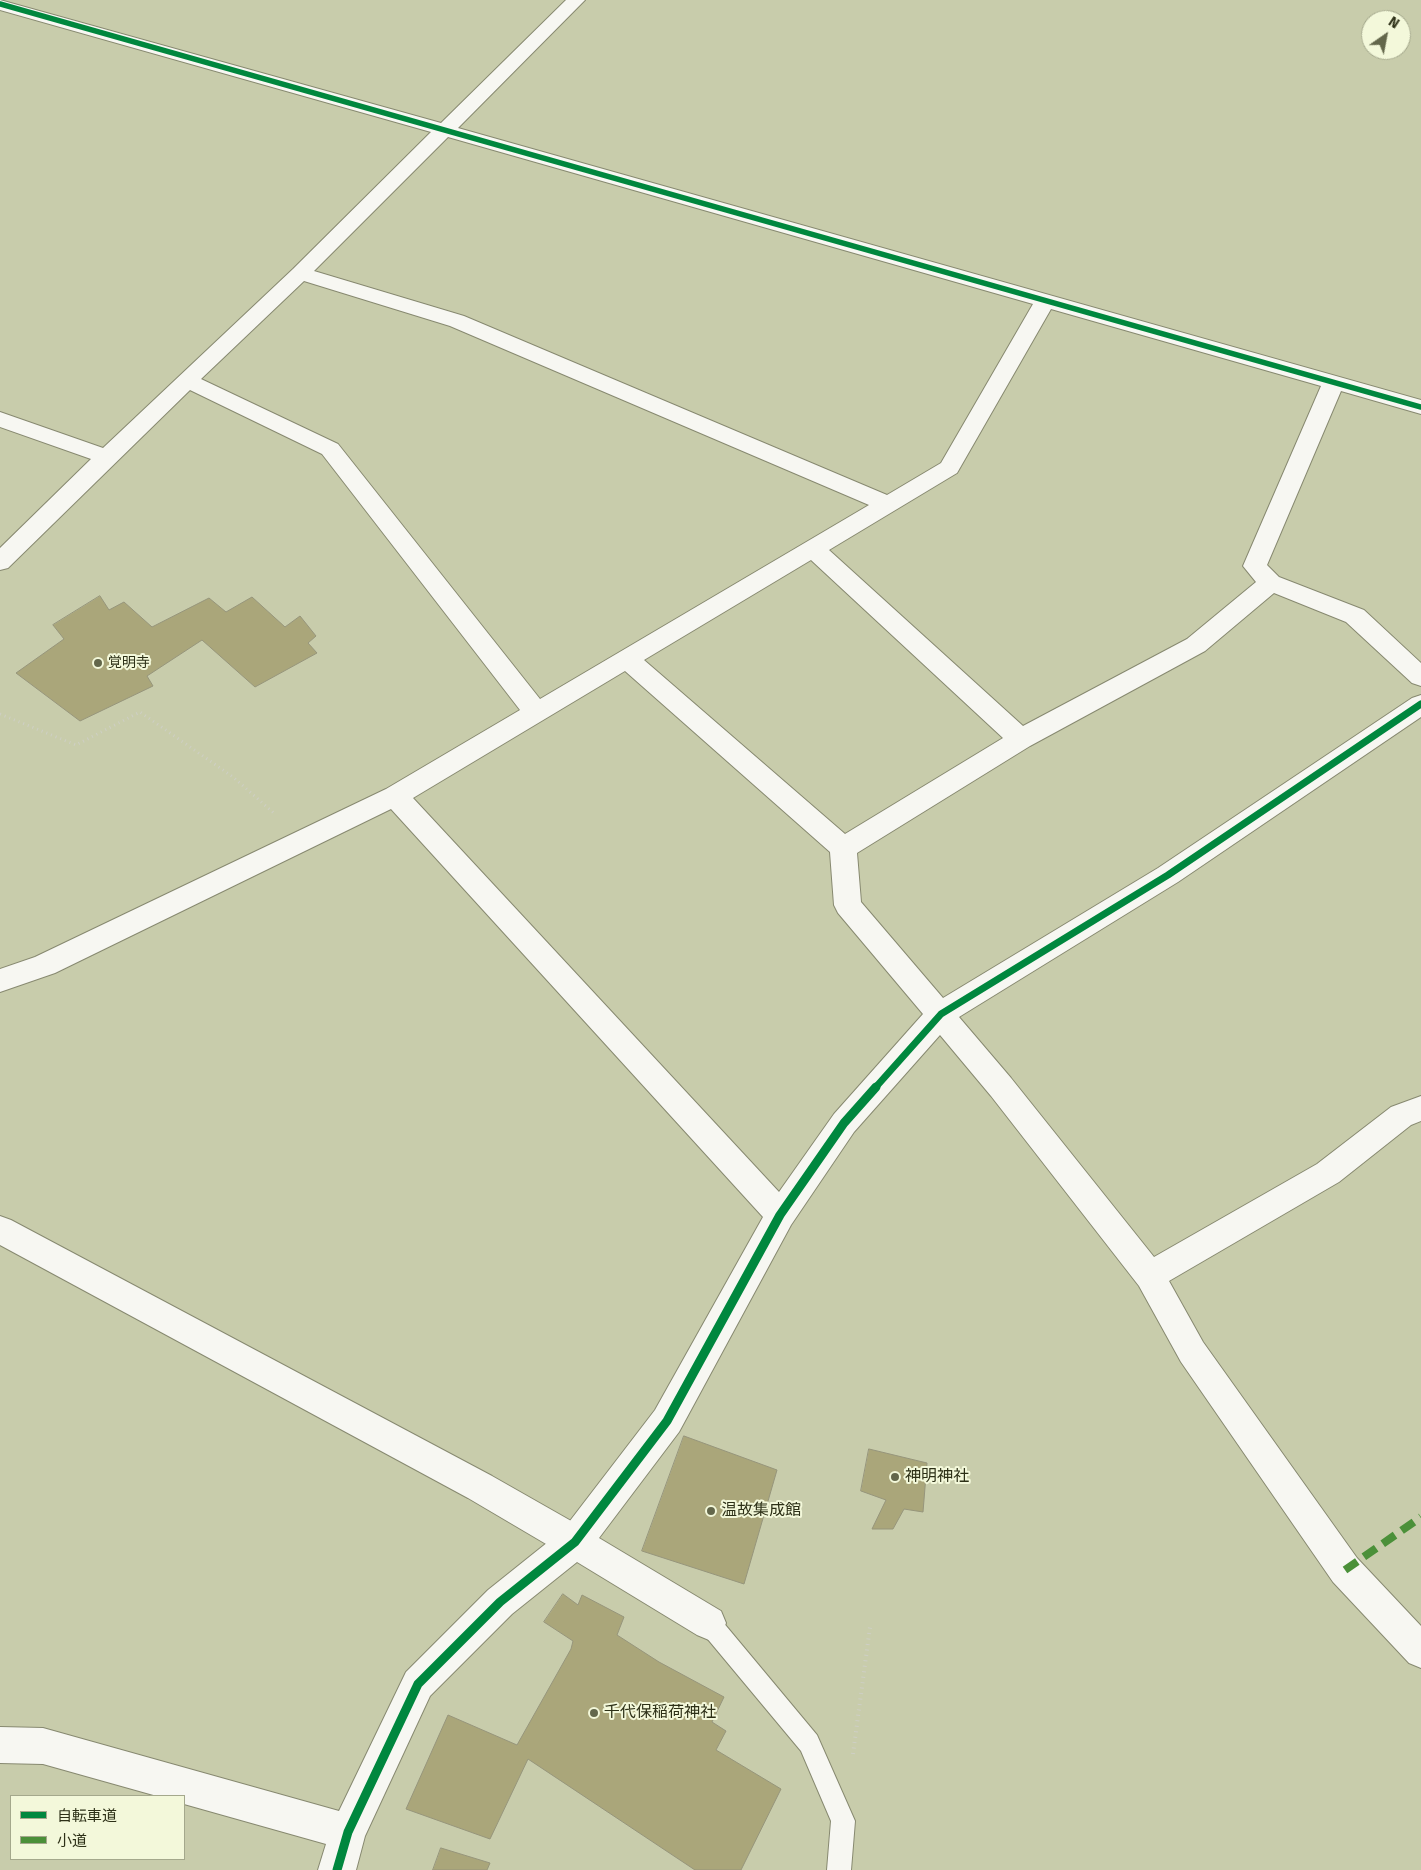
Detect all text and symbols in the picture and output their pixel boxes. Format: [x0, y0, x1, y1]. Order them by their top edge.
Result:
north arrow [1361, 10, 1411, 60]
text: N [1385, 13, 1402, 32]
place label: 覚明寺 [108, 655, 150, 671]
marker: 覚明寺 [92, 657, 104, 669]
place label: 神明神社 [905, 1467, 969, 1487]
marker: 神明神社 [889, 1471, 901, 1483]
place label: 温故集成館 [721, 1501, 801, 1521]
marker: 温故集成館 [705, 1505, 717, 1517]
place label: 千代保稲荷神社 [604, 1703, 716, 1723]
marker: 千代保稲荷神社 [588, 1707, 600, 1719]
legend [10, 1795, 185, 1860]
text: 自転車道 [57, 1807, 117, 1825]
text: 小道 [57, 1832, 87, 1850]

